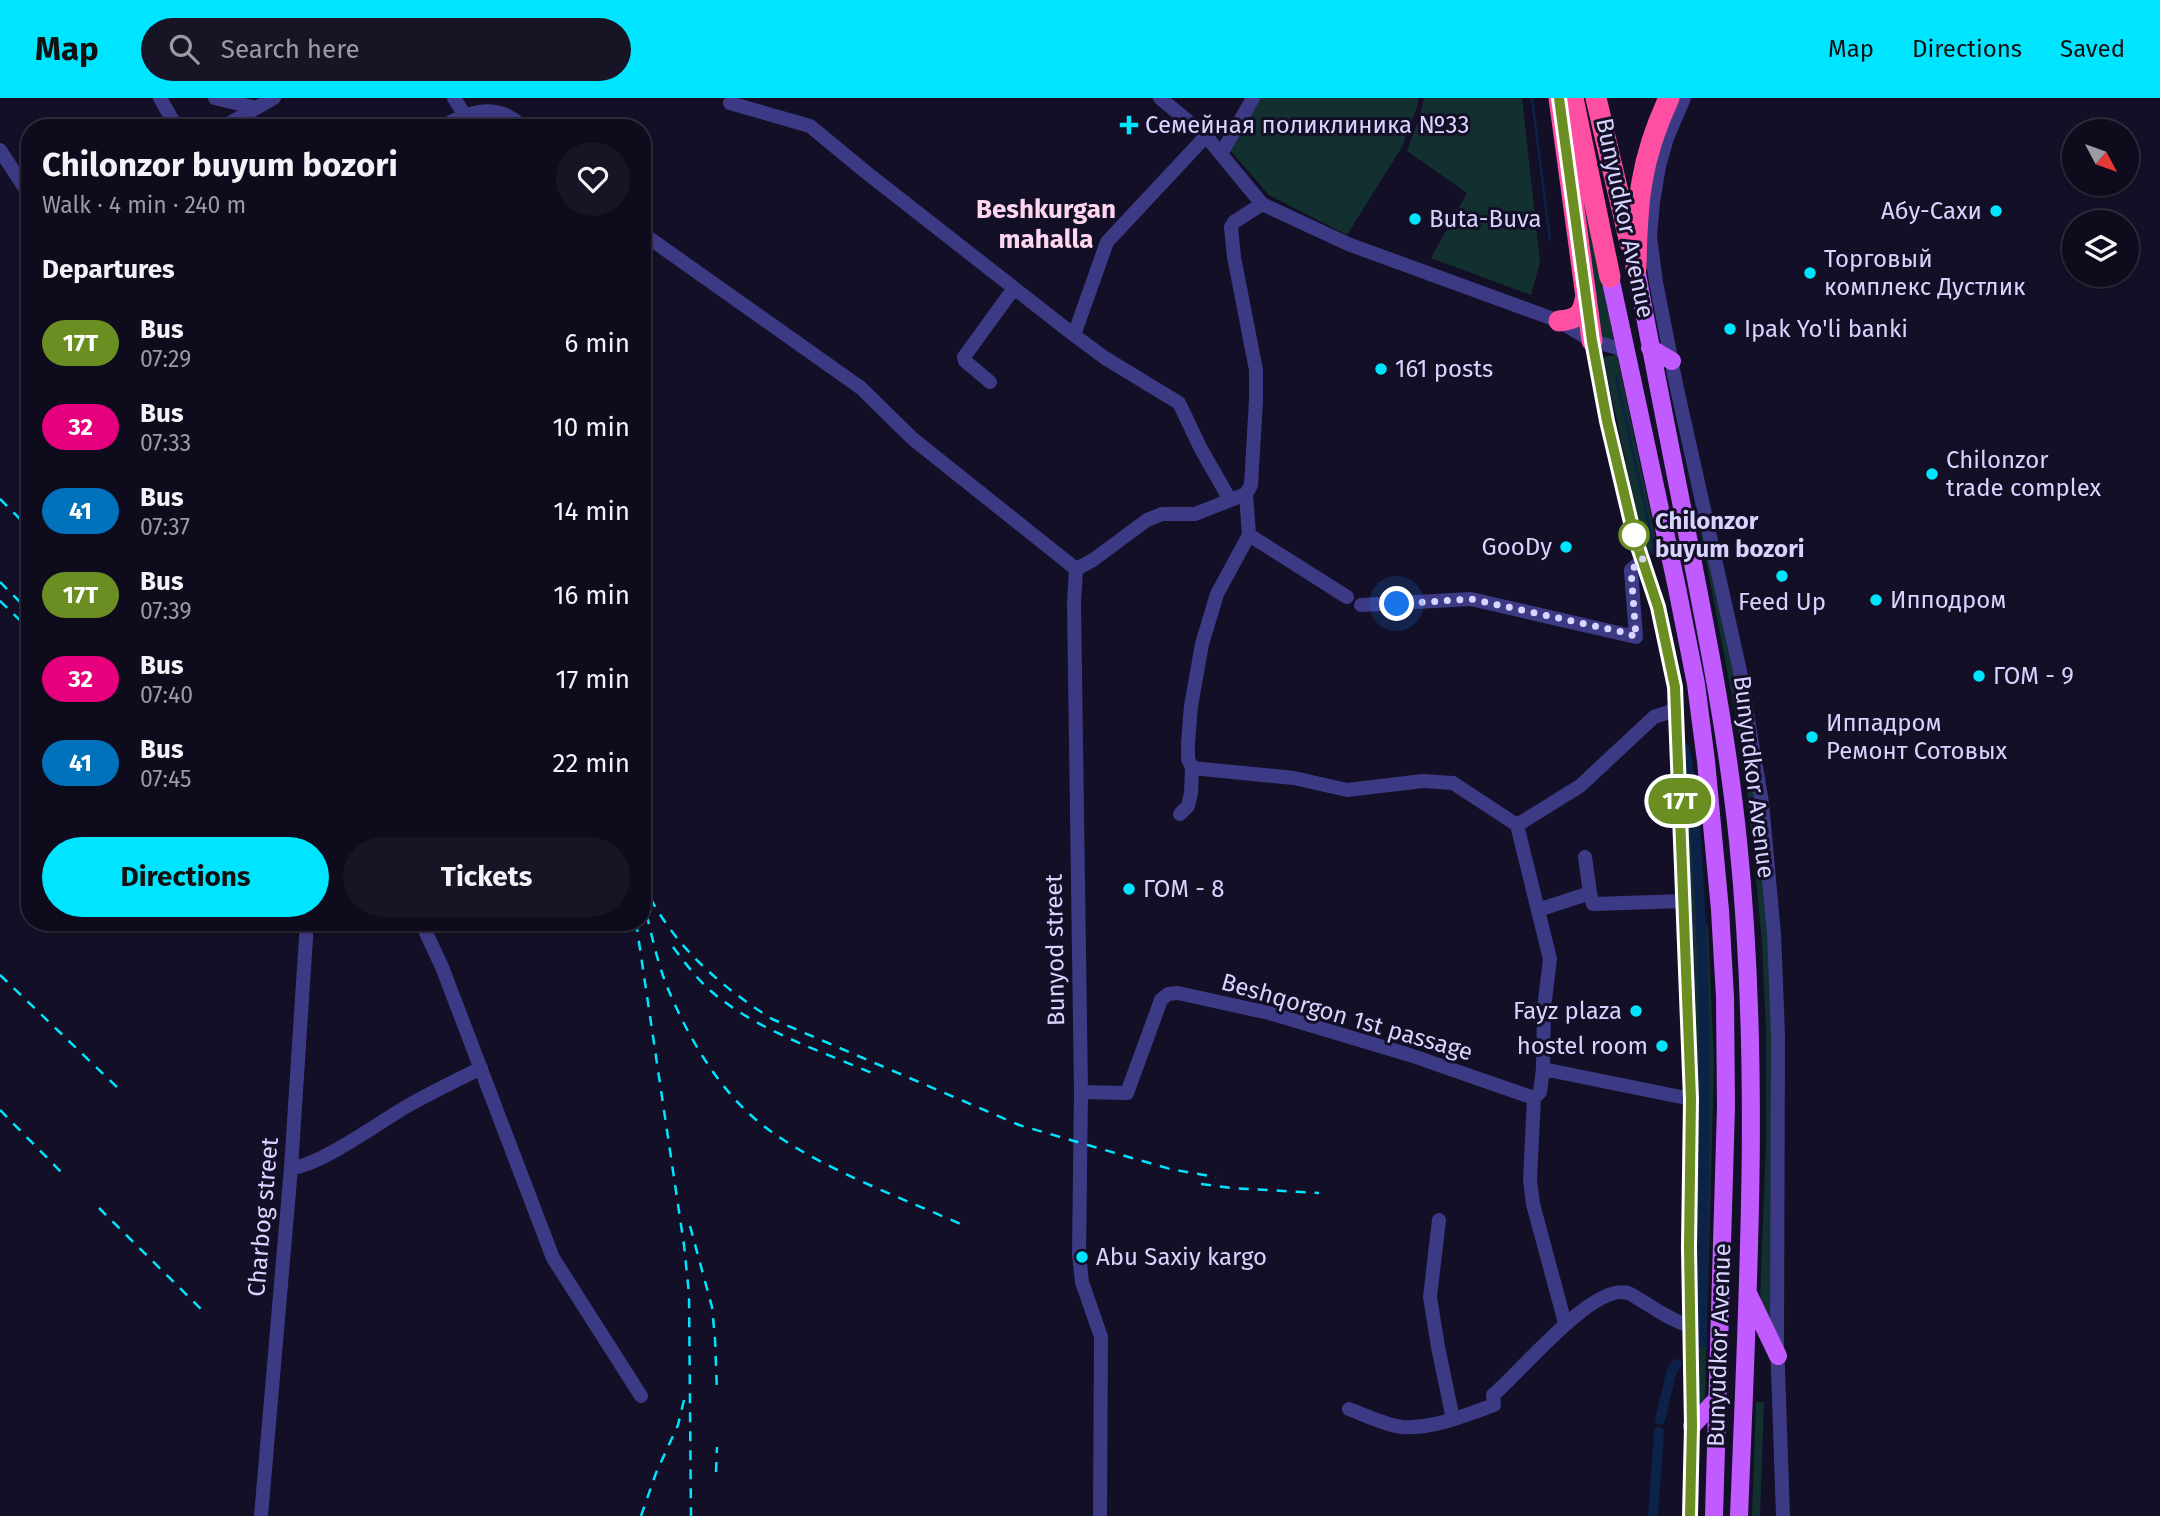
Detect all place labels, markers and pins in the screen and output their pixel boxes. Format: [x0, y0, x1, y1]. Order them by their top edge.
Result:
place label: Семейная поликлиника №33 [1145, 111, 1469, 139]
marker: Семейная поликлиника №33 [1119, 115, 1139, 135]
place label: Абу-Сахи [1881, 197, 1982, 225]
marker: Абу-Сахи [1988, 203, 2004, 219]
place label: Buta-Buva [1429, 205, 1542, 233]
marker: Buta-Buva [1407, 211, 1423, 227]
place label: Торговый комплекс Дустлик [1824, 245, 2026, 301]
marker: Торговый комплекс Дустлик [1802, 265, 1818, 281]
place label: Ipak Yo'li banki [1744, 315, 1908, 343]
marker: Ipak Yo'li banki [1722, 321, 1738, 337]
place label: 161 posts [1395, 355, 1493, 383]
marker: 161 posts [1373, 361, 1389, 377]
place label: Chilonzor trade complex [1946, 446, 2102, 502]
marker: Chilonzor trade complex [1924, 466, 1940, 482]
place label: Chilonzor buyum bozori [1655, 507, 1805, 563]
marker: Chilonzor buyum bozori [1619, 520, 1649, 550]
place label: GooDy [1482, 533, 1552, 561]
marker: GooDy [1558, 539, 1574, 555]
marker: Feed Up [1774, 568, 1790, 584]
place label: Ипподром [1890, 586, 2006, 614]
place label: Feed Up [1738, 588, 1826, 616]
marker: Ипподром [1868, 592, 1884, 608]
place label: ГОМ - 9 [1993, 662, 2074, 690]
marker: ГОМ - 9 [1971, 668, 1987, 684]
place label: Иппадром Ремонт Сотовых [1826, 709, 2008, 765]
marker: Иппадром Ремонт Сотовых [1804, 729, 1820, 745]
place label: ГОМ - 8 [1143, 875, 1224, 903]
marker: ГОМ - 8 [1121, 881, 1137, 897]
place label: Fayz plaza [1513, 997, 1622, 1025]
marker: Fayz plaza [1628, 1003, 1644, 1019]
place label: hostel room [1517, 1032, 1648, 1060]
marker: hostel room [1654, 1038, 1670, 1054]
place label: Abu Saxiy kargo [1096, 1243, 1267, 1271]
marker: Abu Saxiy kargo [1074, 1249, 1090, 1265]

